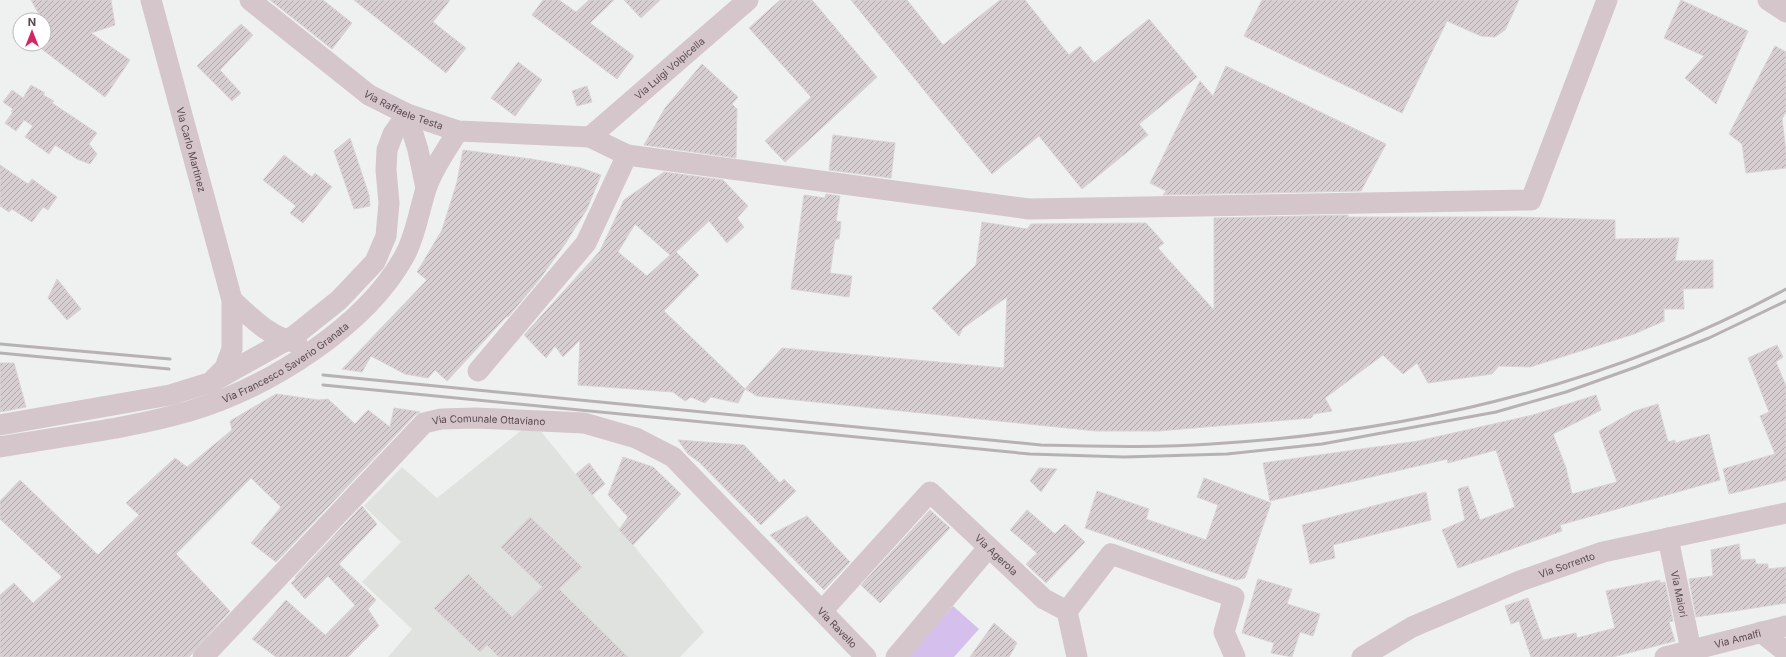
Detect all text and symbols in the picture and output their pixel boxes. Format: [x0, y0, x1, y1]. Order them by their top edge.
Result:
north arrow [12, 12, 52, 52]
text: N [28, 15, 36, 29]
street label: Via Luigi Volpicella [632, 35, 707, 102]
street label: Via Raffaele Testa [362, 87, 445, 132]
street label: Via Carlo Martinez [174, 106, 209, 193]
street label: Via Francesco Saverio Granata [220, 320, 351, 405]
street label: Via Comunale Ottaviano [431, 412, 546, 427]
street label: Via Agerola [973, 532, 1020, 577]
street label: Via Sorrento [1537, 549, 1596, 580]
street label: Via Maiori [1669, 570, 1690, 618]
street label: Via Ravello [815, 605, 860, 650]
street label: Via Amalfi [1713, 627, 1762, 650]

